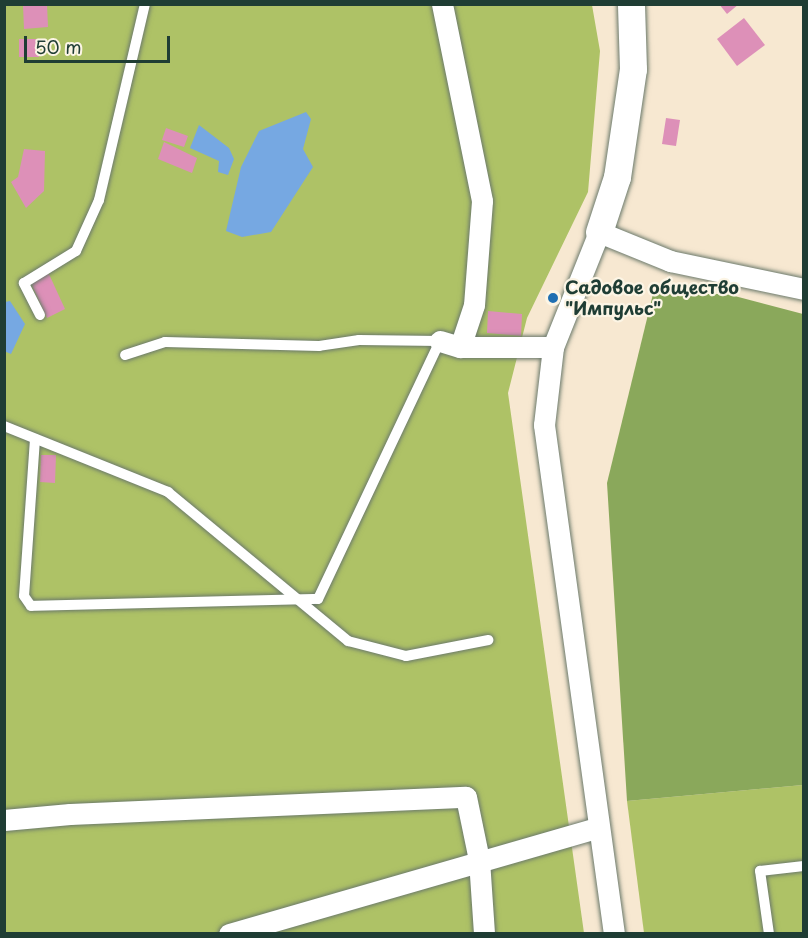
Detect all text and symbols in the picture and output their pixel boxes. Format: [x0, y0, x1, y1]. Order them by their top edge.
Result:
scale bar [27, 24, 172, 62]
text: 50 m [35, 33, 82, 60]
place label: Садовое общество "Импульс" [565, 277, 739, 320]
marker: Садовое общество "Импульс" [546, 291, 560, 305]

